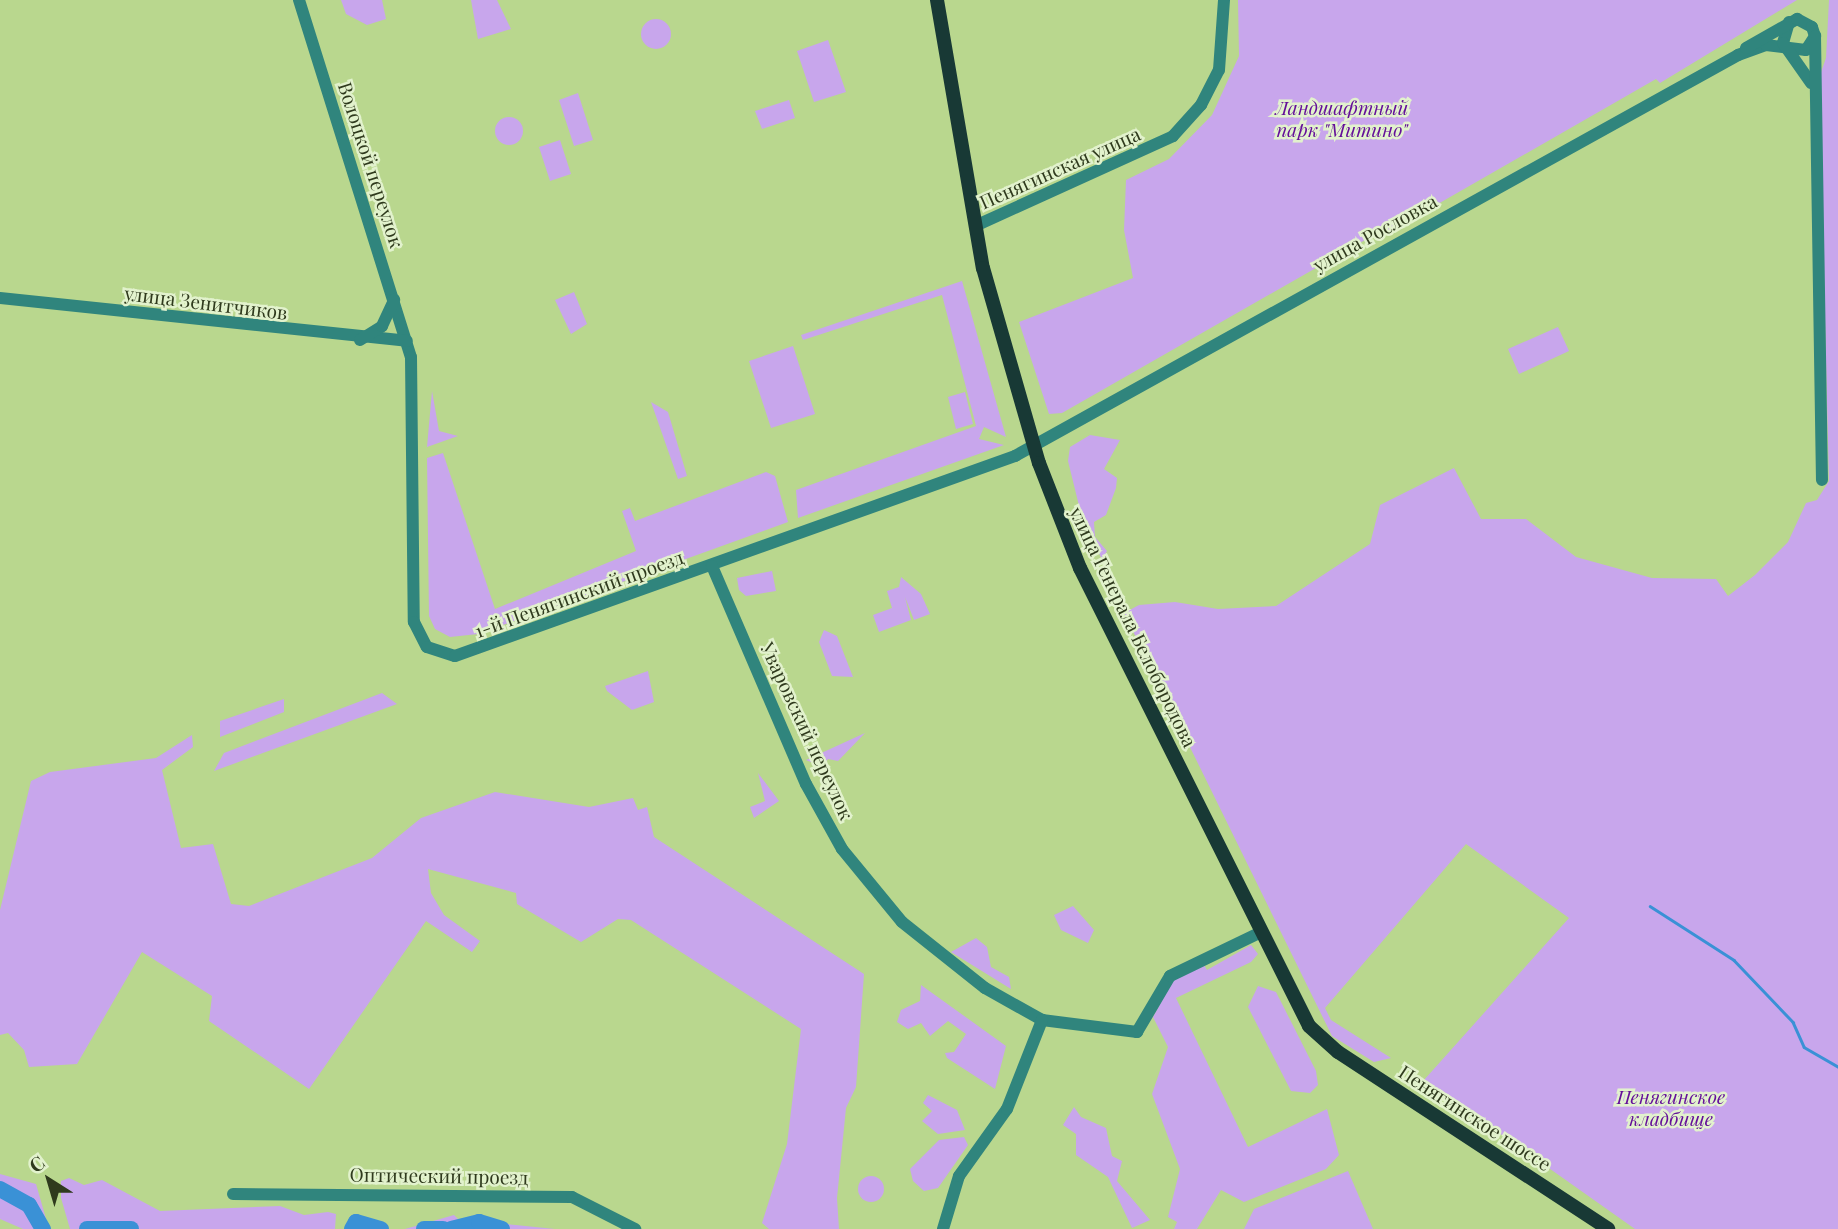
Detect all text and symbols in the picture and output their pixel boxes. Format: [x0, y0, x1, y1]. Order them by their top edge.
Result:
street label: Волоцкой переулок [333, 79, 409, 251]
park label: Ландшафтный парк "Митино" [1276, 97, 1408, 141]
street label: Пенягинская улица [976, 122, 1144, 214]
street label: улица Рословка [1309, 190, 1441, 276]
street label: улица Зенитчиков [123, 282, 289, 324]
street label: улица Генерала Белобородова [1065, 503, 1201, 751]
street label: 1-й Пенягинский проезд [471, 546, 687, 642]
street label: Уваровский переулок [756, 639, 858, 823]
street label: Пенягинское шоссе [1395, 1060, 1555, 1176]
park label: Пенягинское кладбище [1617, 1086, 1725, 1130]
north arrow [14, 1145, 84, 1215]
text: С [23, 1149, 50, 1178]
street label: Оптический проезд [350, 1163, 528, 1189]

